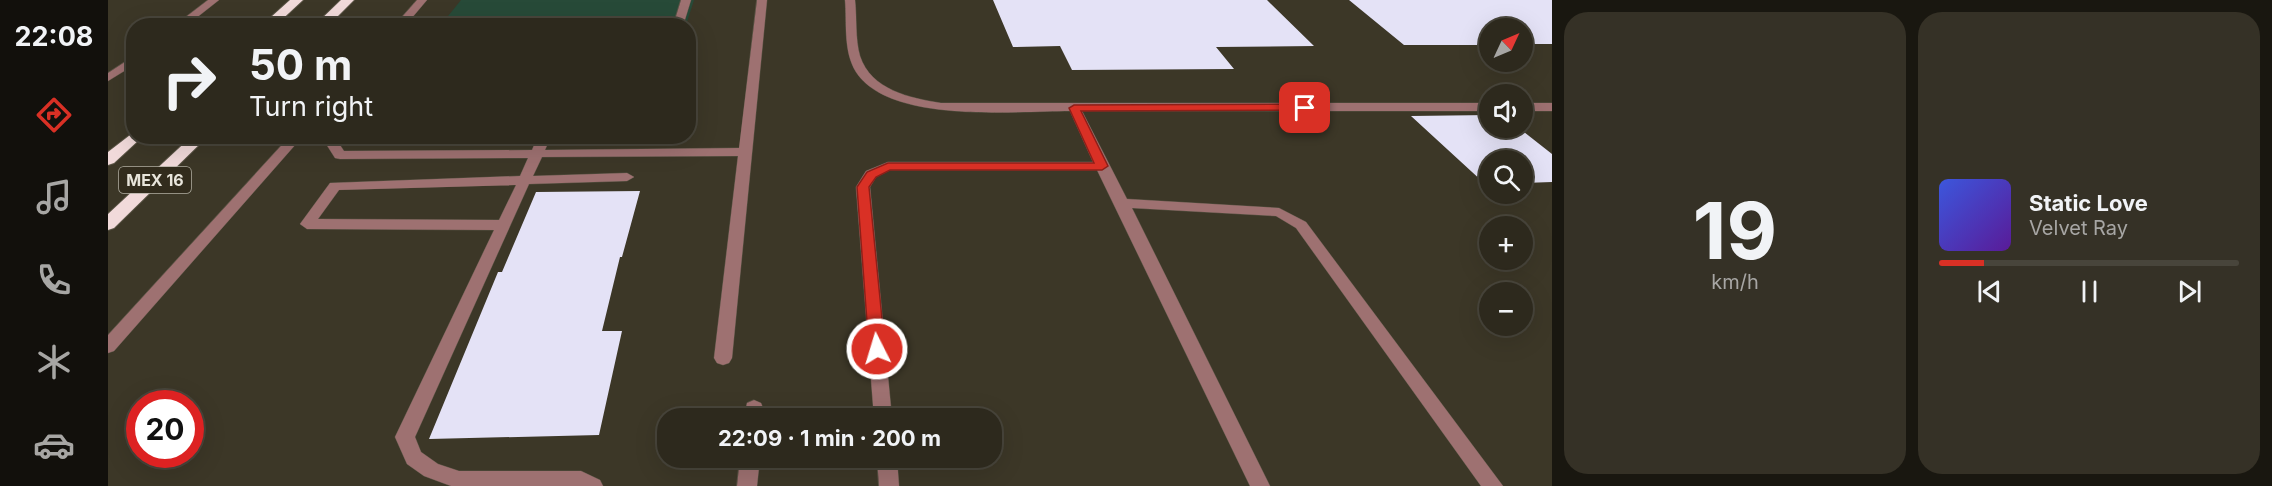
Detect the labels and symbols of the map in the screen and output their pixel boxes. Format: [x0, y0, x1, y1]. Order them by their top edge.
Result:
north arrow [1479, 18, 1533, 72]
pin [1279, 82, 1330, 133]
road number: MEX 16 [119, 167, 191, 193]
position arrow [845, 317, 909, 381]
speed limit sign: 20 [126, 390, 204, 468]

